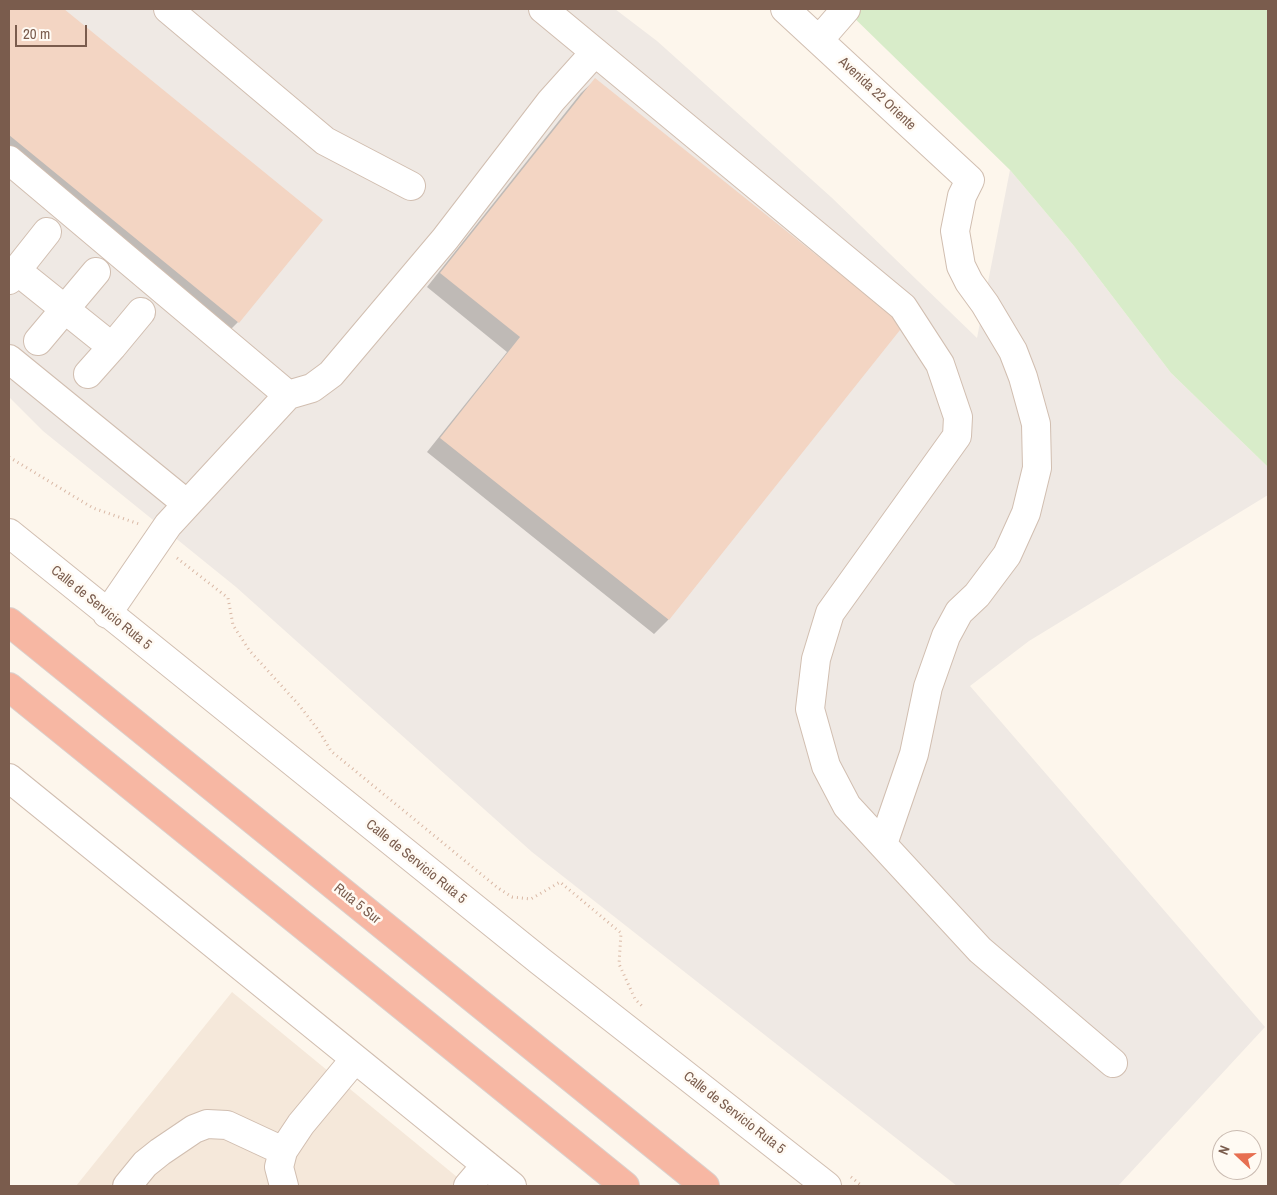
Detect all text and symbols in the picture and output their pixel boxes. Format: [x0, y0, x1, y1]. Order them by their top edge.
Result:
scale bar [18, 15, 90, 47]
text: 20 m [23, 23, 50, 44]
street label: Avenida 22 Oriente [835, 54, 919, 134]
street label: Calle de Servicio Ruta 5 [47, 562, 155, 654]
street label: Calle de Servicio Ruta 5 [362, 816, 470, 908]
street label: Ruta 5 Sur [330, 880, 384, 928]
street label: Calle de Servicio Ruta 5 [680, 1068, 788, 1158]
north arrow [1212, 1130, 1262, 1180]
text: N [1214, 1143, 1234, 1157]

